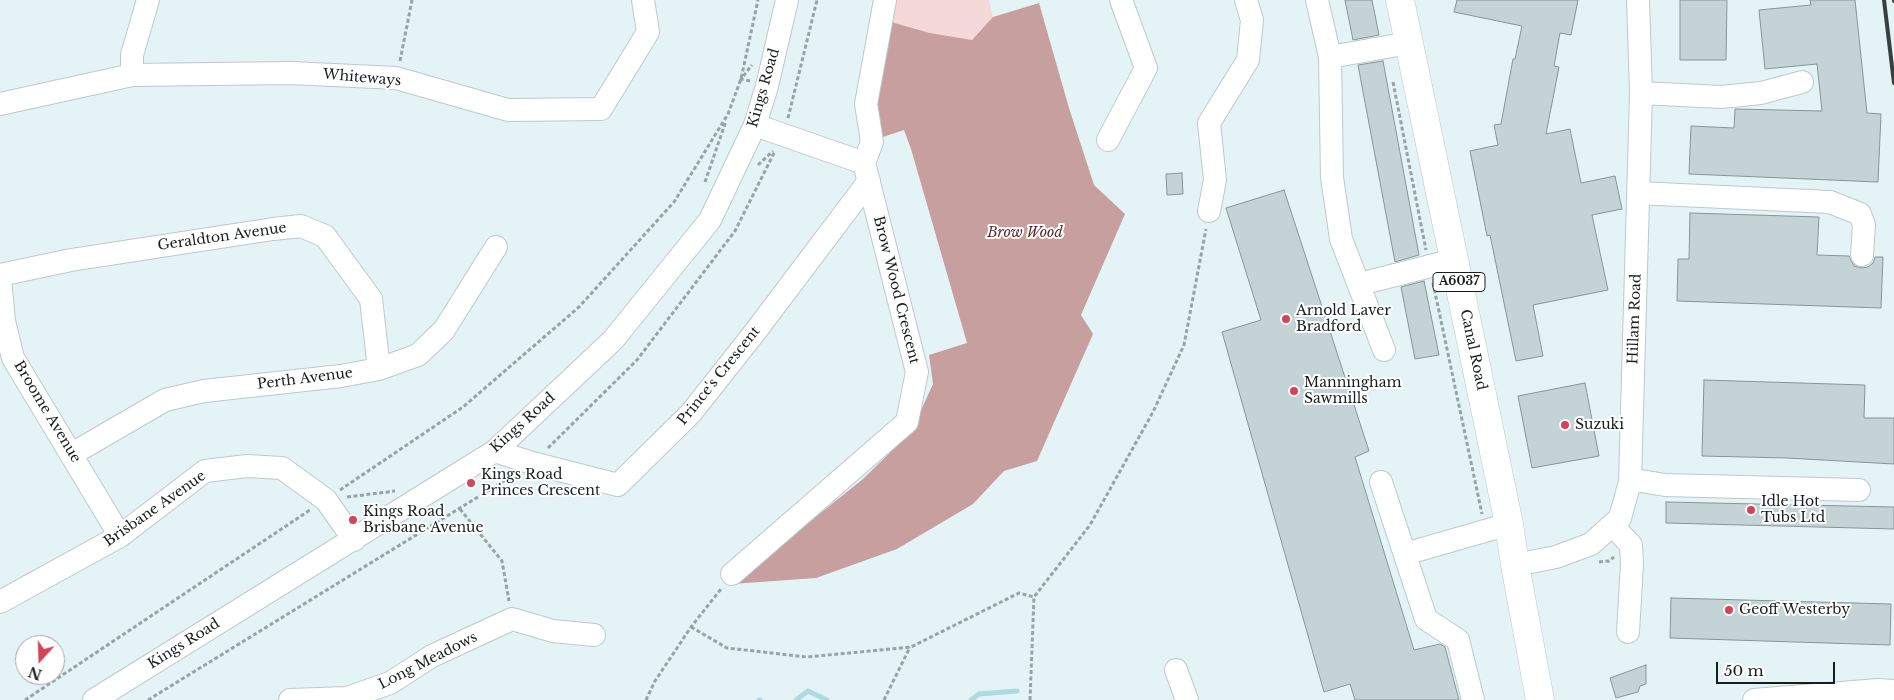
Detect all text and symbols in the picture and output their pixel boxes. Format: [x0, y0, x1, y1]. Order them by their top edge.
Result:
street label: Kings Road [745, 47, 783, 129]
street label: Whiteways [322, 66, 402, 90]
street label: Brow Wood Crescent [869, 214, 923, 366]
street label: Geraldton Avenue [156, 220, 288, 254]
park label: Brow Wood [987, 225, 1063, 241]
road number: A6037 [1433, 272, 1485, 292]
street label: Hillam Road [1625, 273, 1645, 365]
place label: Arnold Laver Bradford [1296, 303, 1391, 336]
street label: Canal Road [1456, 308, 1490, 392]
marker: Arnold Laver Bradford [1280, 313, 1292, 325]
street label: Prince's Crescent [674, 323, 764, 429]
street label: Broome Avenue [10, 358, 84, 466]
street label: Perth Avenue [256, 365, 354, 393]
place label: Manningham Sawmills [1304, 375, 1402, 408]
marker: Manningham Sawmills [1288, 385, 1300, 397]
street label: Kings Road [487, 390, 559, 456]
place label: Suzuki [1575, 417, 1624, 433]
marker: Suzuki [1559, 419, 1571, 431]
place label: Kings Road Princes Crescent [481, 467, 600, 500]
street label: Brisbane Avenue [101, 468, 209, 550]
marker: Kings Road Princes Crescent [465, 477, 477, 489]
place label: Idle Hot Tubs Ltd [1761, 494, 1825, 526]
place label: Kings Road Brisbane Avenue [363, 504, 483, 536]
marker: Idle Hot Tubs Ltd [1745, 504, 1757, 516]
marker: Kings Road Brisbane Avenue [347, 514, 359, 526]
place label: Geoff Westerby [1739, 602, 1850, 618]
marker: Geoff Westerby [1723, 604, 1735, 616]
street label: Kings Road [145, 615, 223, 673]
street label: Long Meadows [376, 629, 480, 693]
north arrow [15, 635, 65, 685]
scale bar [1719, 652, 1838, 684]
text: 50 m [1724, 661, 1764, 680]
text: N [26, 662, 44, 684]

